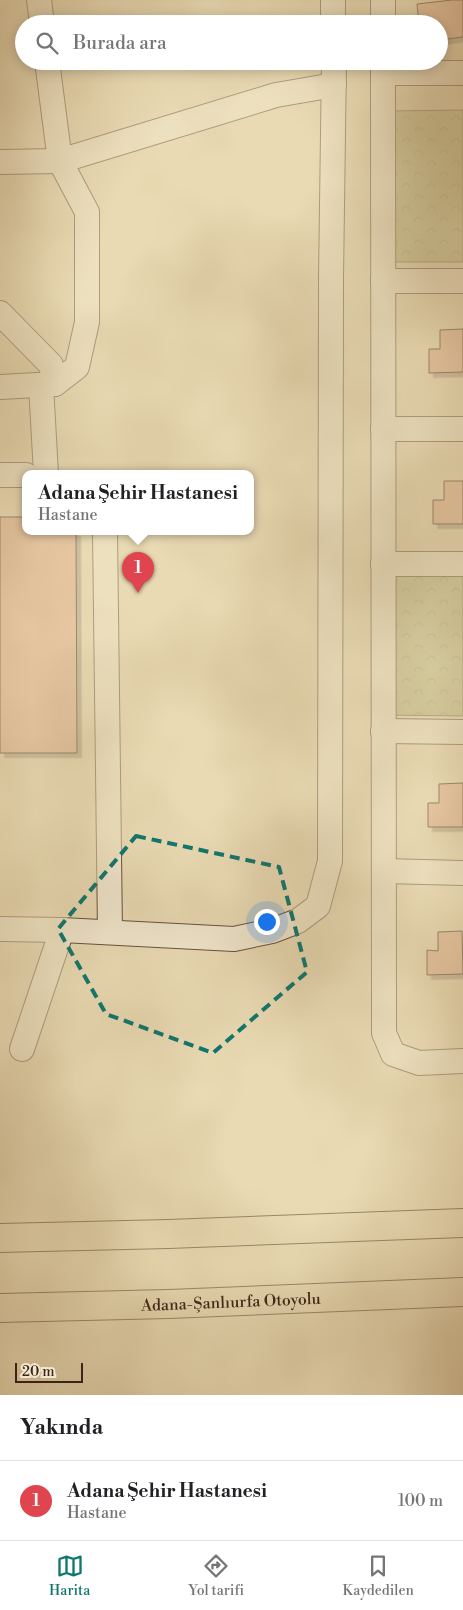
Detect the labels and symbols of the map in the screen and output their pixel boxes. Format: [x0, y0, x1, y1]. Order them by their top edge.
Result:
pin: 1 [122, 552, 154, 593]
your location [254, 909, 280, 935]
street label: Adana-Şanlıurfa Otoyolu [140, 1289, 321, 1316]
scale bar [15, 1360, 82, 1383]

